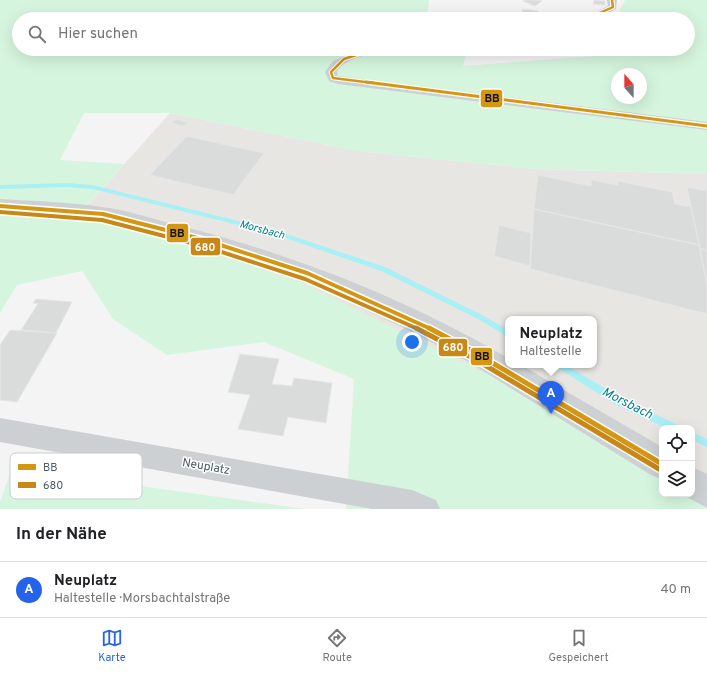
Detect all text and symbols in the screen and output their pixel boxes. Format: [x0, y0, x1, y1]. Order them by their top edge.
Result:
search box [12, 12, 695, 56]
icon: search [26, 23, 48, 45]
text: Hier suchen [58, 25, 138, 44]
north arrow [611, 68, 647, 104]
line badge: BB [480, 89, 503, 108]
text: BB [484, 92, 500, 106]
water label: Morsbach [238, 217, 286, 243]
line badge: BB [166, 223, 189, 243]
text: BB [169, 227, 185, 241]
line badge: 680 [190, 237, 221, 256]
text: 680 [195, 241, 215, 255]
popup [505, 316, 597, 368]
text: Neuplatz [519, 325, 583, 344]
your location [402, 332, 422, 352]
line badge: 680 [438, 338, 468, 357]
text: 680 [443, 341, 463, 355]
text: Haltestelle [519, 344, 582, 360]
line badge: BB [470, 347, 493, 366]
text: BB [474, 350, 490, 364]
pin: A [538, 381, 564, 414]
water label: Morsbach [599, 384, 655, 424]
map controls [659, 425, 695, 497]
button: locate [659, 425, 695, 461]
legend [10, 453, 142, 499]
street label: Neuplatz [181, 455, 231, 479]
text: BB [43, 461, 57, 475]
button: layers [659, 461, 695, 497]
text: 680 [43, 479, 63, 493]
text: In der Nähe [16, 524, 107, 546]
text: Neuplatz [54, 572, 117, 591]
text: A [24, 582, 34, 598]
text: 40 m [661, 582, 691, 598]
text: Haltestelle · Morsbachtalstraße [54, 591, 230, 607]
tab: Karte [98, 627, 126, 665]
tab: Route [322, 627, 352, 665]
tab: Gespeichert [549, 627, 609, 665]

